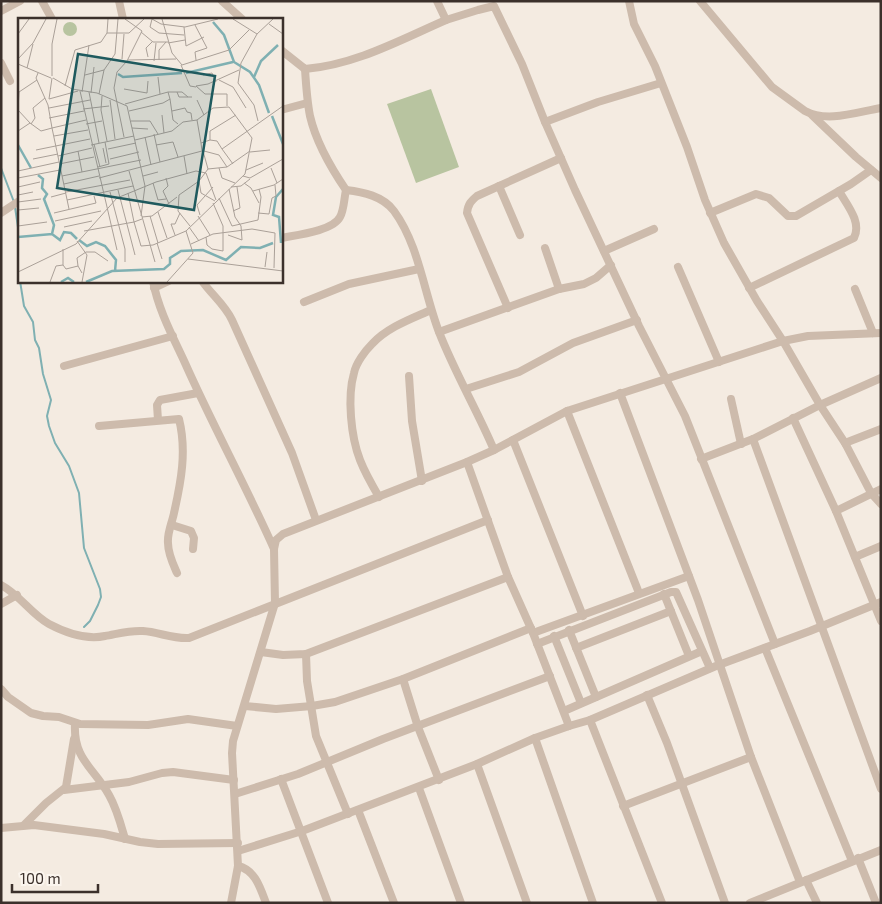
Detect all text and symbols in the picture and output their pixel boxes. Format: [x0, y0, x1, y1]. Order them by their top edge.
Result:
inset map [18, 18, 282, 282]
scale bar [12, 862, 99, 894]
text: 100 m [20, 869, 61, 887]

